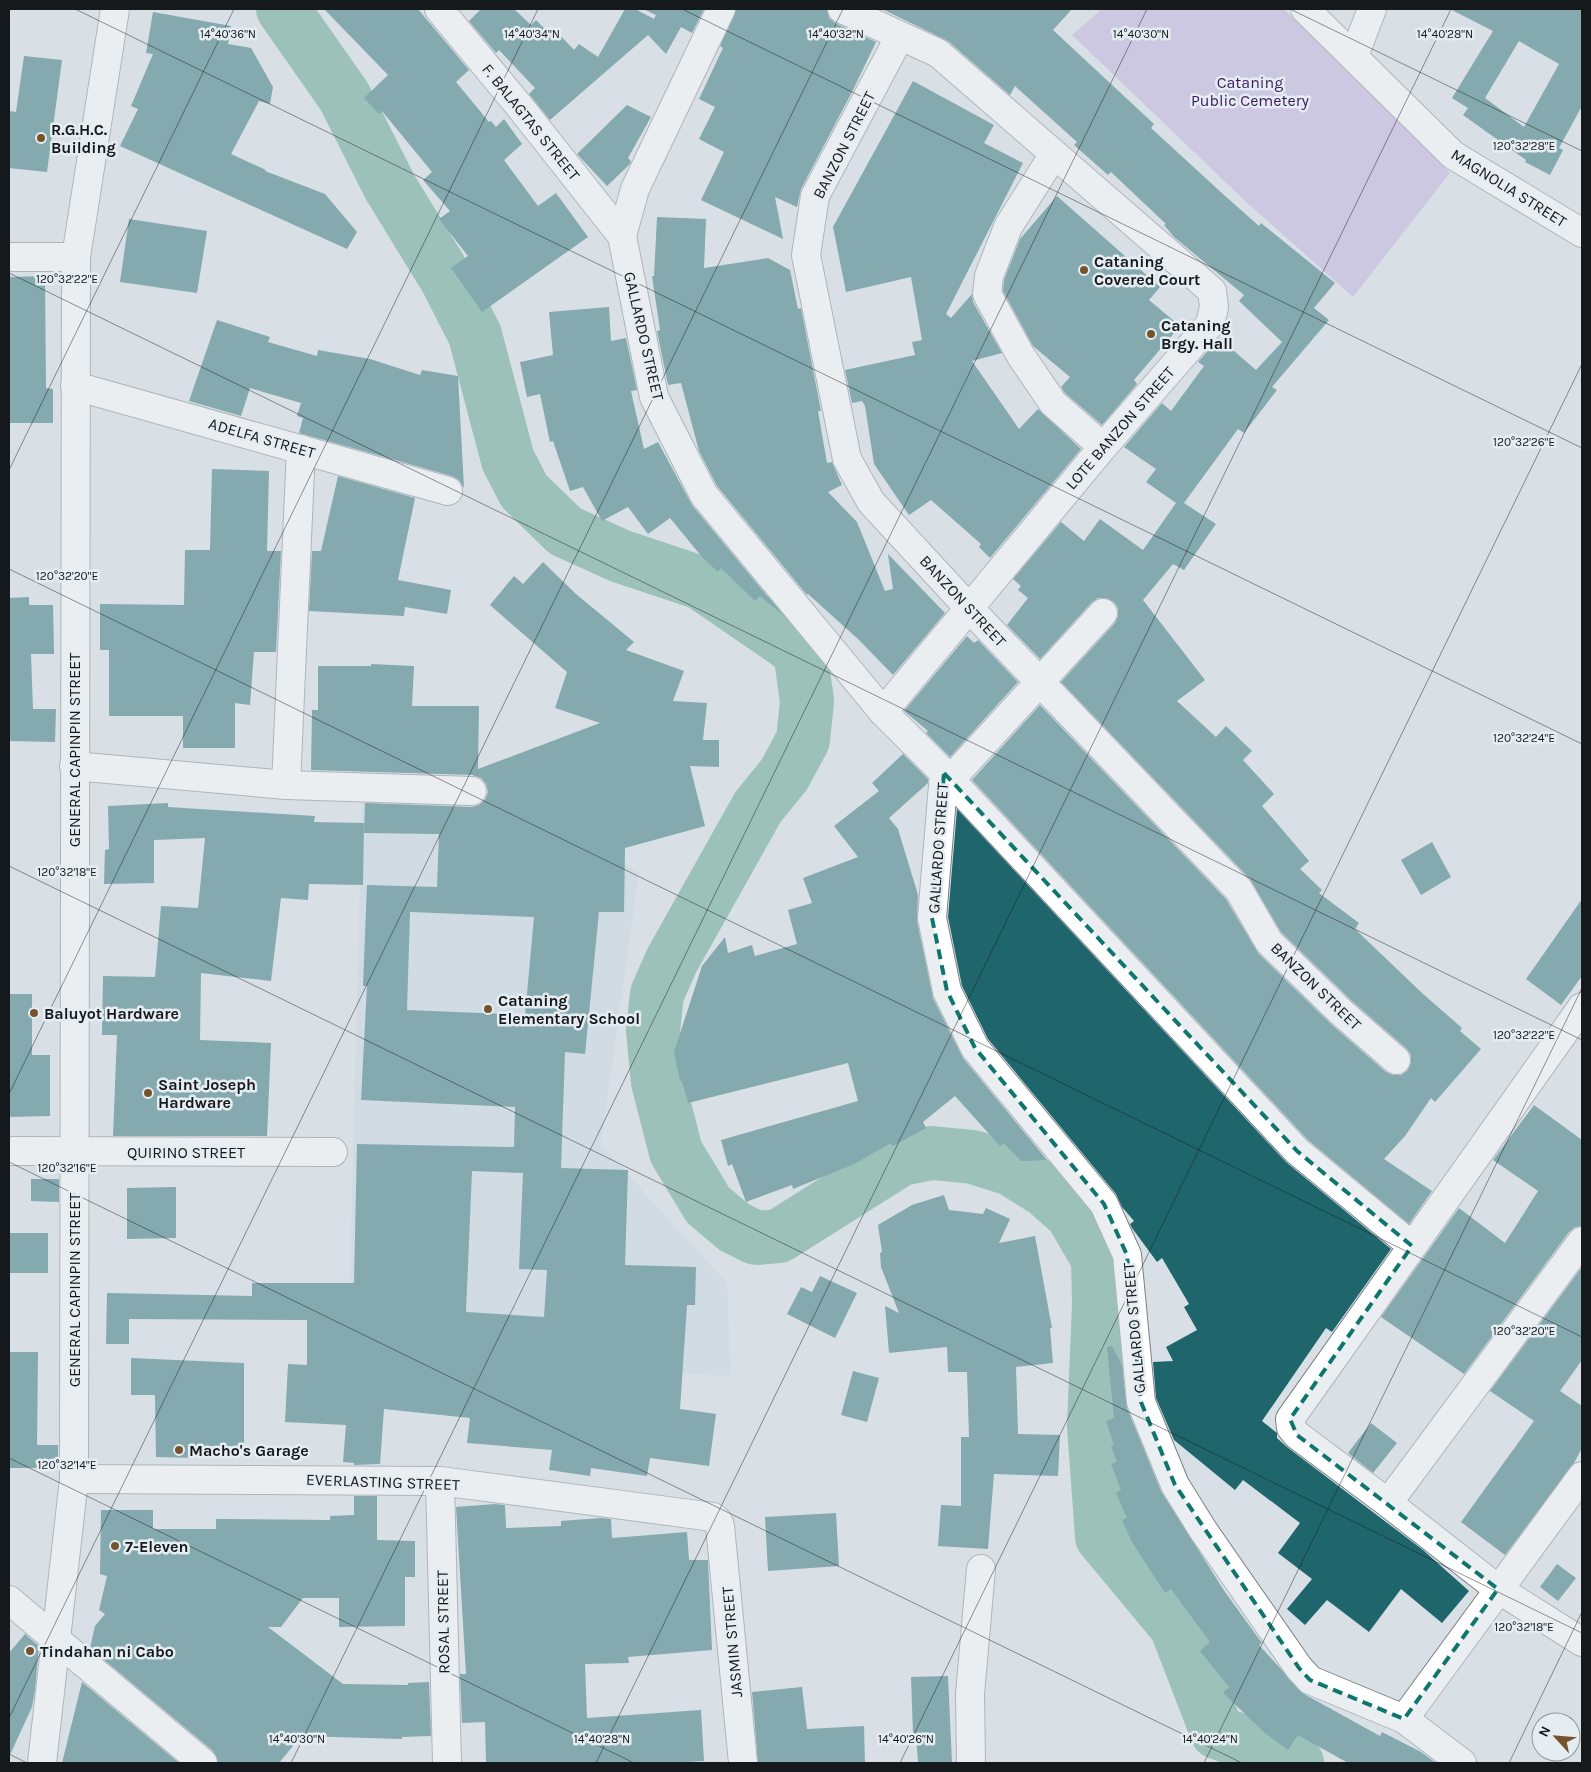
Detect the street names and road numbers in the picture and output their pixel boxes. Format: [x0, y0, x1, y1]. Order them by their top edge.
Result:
street label: F. BALAGTAS STREET [478, 60, 584, 184]
street label: BANZON STREET [809, 88, 879, 202]
street label: MAGNOLIA STREET [1448, 145, 1570, 231]
street label: GALLARDO STREET [620, 270, 668, 402]
street label: LOTE BANZON STREET [1061, 363, 1179, 493]
street label: ADELFA STREET [206, 414, 318, 462]
street label: BANZON STREET [916, 551, 1010, 651]
street label: GENERAL CAPINPIN STREET [65, 653, 84, 847]
street label: GALLARDO STREET [924, 782, 952, 914]
street label: BANZON STREET [1267, 938, 1365, 1034]
street label: QUIRINO STREET [127, 1143, 245, 1162]
street label: GENERAL CAPINPIN STREET [65, 1193, 84, 1387]
street label: GALLARDO STREET [1119, 1262, 1149, 1394]
street label: EVERLASTING STREET [306, 1470, 460, 1494]
street label: ROSAL STREET [433, 1570, 453, 1674]
street label: JASMIN STREET [718, 1586, 746, 1698]

